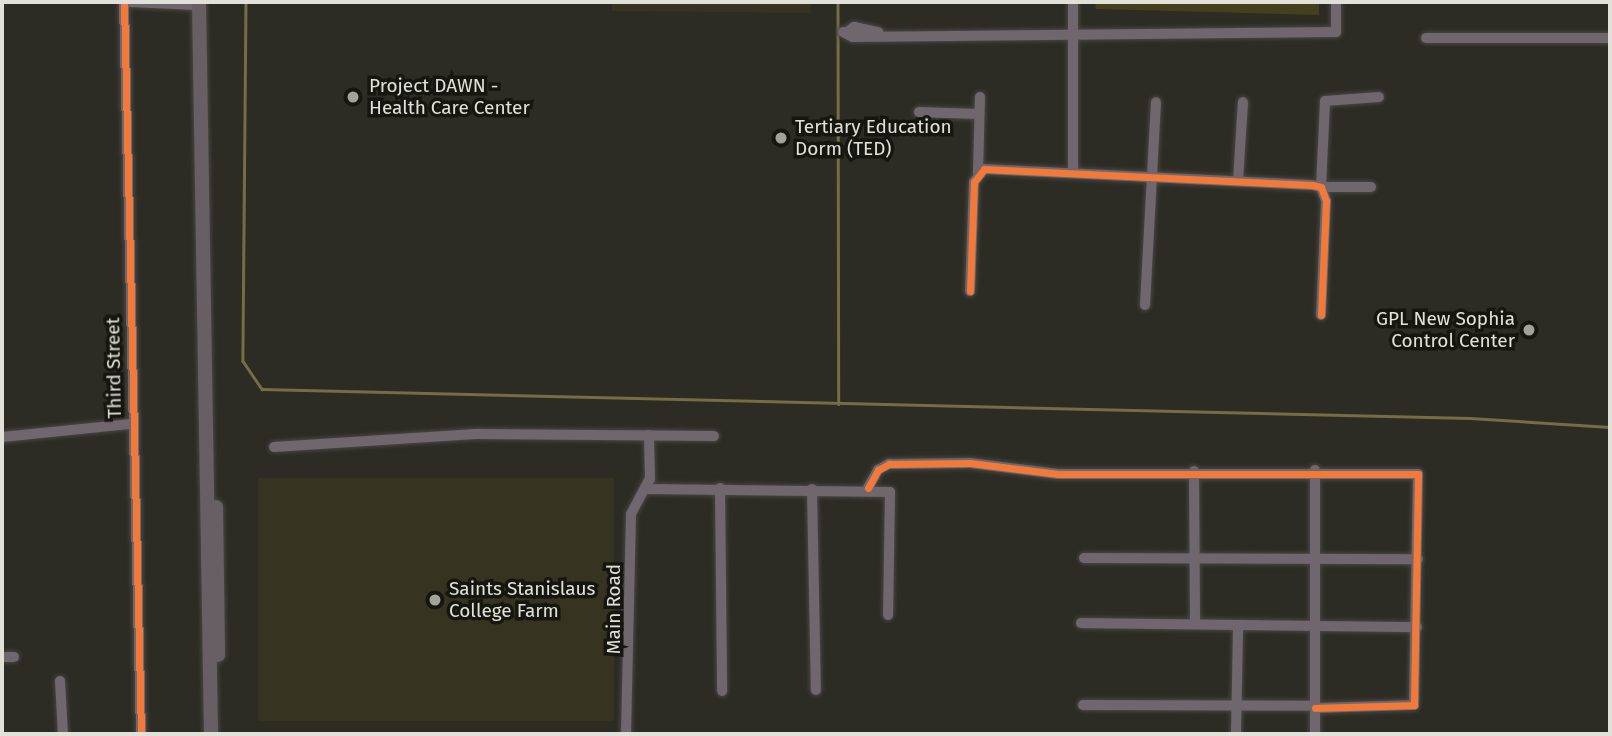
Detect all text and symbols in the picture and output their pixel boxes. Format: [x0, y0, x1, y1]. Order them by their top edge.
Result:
place label: Project DAWN - Health Care Center [369, 75, 530, 119]
marker: Project DAWN - Health Care Center [343, 87, 363, 107]
place label: Tertiary Education Dorm (TED) [795, 116, 952, 160]
marker: Tertiary Education Dorm (TED) [773, 130, 789, 146]
place label: GPL New Sophia Control Center [1376, 308, 1515, 352]
street label: Third Street [102, 317, 126, 419]
marker: GPL New Sophia Control Center [1521, 322, 1537, 338]
street label: Main Road [603, 564, 625, 654]
place label: Saints Stanislaus College Farm [449, 578, 595, 622]
marker: Saints Stanislaus College Farm [427, 592, 443, 608]

